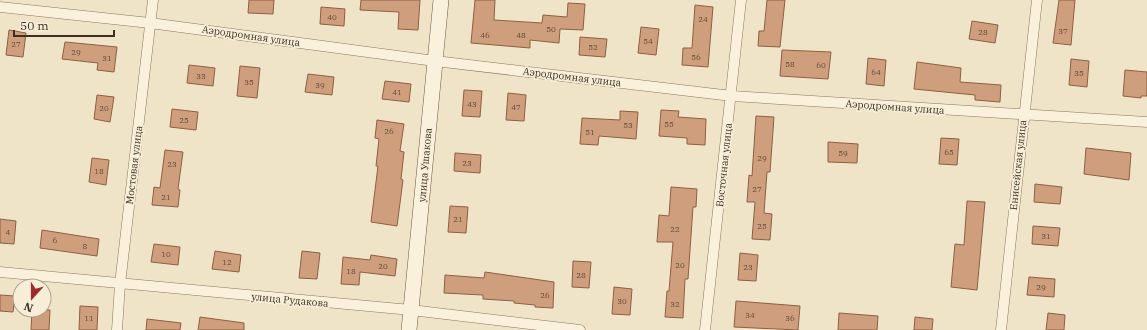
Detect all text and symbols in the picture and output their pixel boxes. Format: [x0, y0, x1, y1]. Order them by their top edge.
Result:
scale bar [14, 12, 114, 38]
house number: 40 [327, 12, 337, 22]
house number: 24 [698, 14, 708, 24]
text: 50 m [20, 18, 49, 33]
street label: Аэродромная улица [201, 23, 302, 49]
house number: 50 [546, 24, 556, 34]
house number: 37 [1058, 26, 1068, 36]
house number: 28 [978, 27, 988, 37]
house number: 46 [480, 30, 490, 40]
house number: 48 [516, 30, 526, 40]
house number: 54 [643, 36, 653, 46]
house number: 27 [11, 39, 21, 49]
house number: 52 [588, 42, 598, 52]
house number: 29 [71, 47, 81, 57]
house number: 56 [691, 52, 701, 62]
house number: 31 [102, 53, 112, 63]
house number: 58 [785, 59, 795, 69]
house number: 60 [816, 60, 826, 70]
street label: Аэродромная улица [522, 65, 623, 90]
house number: 64 [871, 67, 881, 77]
house number: 35 [1074, 68, 1084, 78]
house number: 33 [196, 71, 206, 81]
house number: 35 [244, 77, 254, 87]
house number: 39 [315, 80, 325, 90]
house number: 41 [392, 87, 402, 97]
street label: Аэродромная улица [845, 97, 945, 117]
house number: 43 [467, 99, 477, 109]
house number: 47 [511, 102, 521, 112]
house number: 20 [99, 103, 109, 113]
house number: 25 [179, 115, 189, 125]
house number: 55 [664, 119, 674, 129]
street label: Енисейская улица [1007, 119, 1029, 211]
house number: 53 [623, 120, 633, 130]
street label: Восточная улица [713, 122, 735, 208]
street label: Мостовая улица [123, 124, 145, 205]
house number: 26 [384, 126, 394, 136]
street label: улица Ушакова [415, 127, 435, 203]
house number: 51 [585, 127, 595, 137]
house number: 65 [944, 147, 954, 157]
house number: 59 [838, 148, 848, 158]
house number: 29 [757, 153, 767, 163]
house number: 23 [462, 158, 472, 168]
house number: 23 [167, 159, 177, 169]
house number: 18 [94, 166, 104, 176]
house number: 27 [752, 184, 762, 194]
house number: 21 [161, 192, 171, 202]
house number: 21 [453, 214, 463, 224]
house number: 25 [757, 221, 767, 231]
house number: 22 [670, 224, 680, 234]
house number: 4 [6, 227, 11, 237]
house number: 31 [1041, 231, 1051, 241]
house number: 6 [53, 235, 58, 245]
house number: 8 [83, 241, 88, 251]
house number: 10 [161, 249, 171, 259]
house number: 12 [222, 257, 232, 267]
house number: 20 [675, 260, 685, 270]
house number: 20 [378, 261, 388, 271]
house number: 23 [743, 262, 753, 272]
house number: 18 [346, 266, 356, 276]
house number: 28 [576, 270, 586, 280]
north arrow [12, 278, 52, 318]
house number: 29 [1036, 282, 1046, 292]
street label: улица Рудакова [251, 290, 330, 310]
house number: 26 [540, 290, 550, 300]
house number: 30 [617, 296, 627, 306]
text: N [22, 299, 35, 315]
house number: 32 [670, 299, 680, 309]
house number: 34 [745, 310, 755, 320]
house number: 11 [84, 313, 94, 323]
house number: 36 [785, 313, 795, 323]

